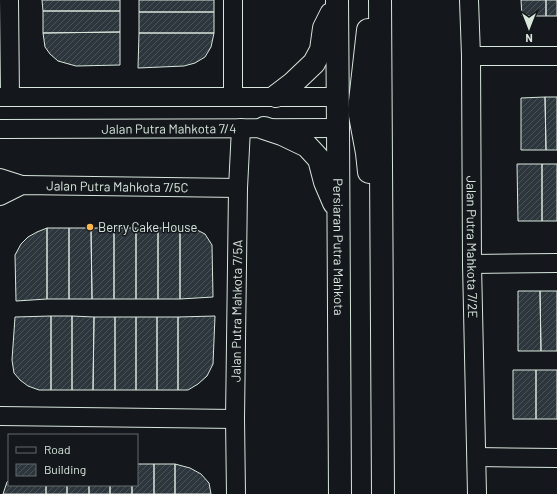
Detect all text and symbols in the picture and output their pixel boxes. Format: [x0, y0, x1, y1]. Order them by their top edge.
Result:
north arrow [509, 8, 549, 48]
text: N [525, 32, 533, 45]
street label: Jalan Putra Mahkota 7/4 [102, 120, 236, 137]
street label: Jalan Putra Mahkota 7/2E [464, 176, 481, 319]
street label: Jalan Putra Mahkota 7/5C [46, 177, 189, 195]
street label: Persiaran Putra Mahkota [330, 178, 347, 316]
place label: Berry Cake House [98, 219, 198, 235]
marker: Berry Cake House [85, 222, 95, 232]
street label: Jalan Putra Mahkota 7/5A [227, 240, 245, 382]
legend [8, 434, 138, 486]
text: Road [44, 442, 71, 456]
text: Building [44, 462, 86, 476]

